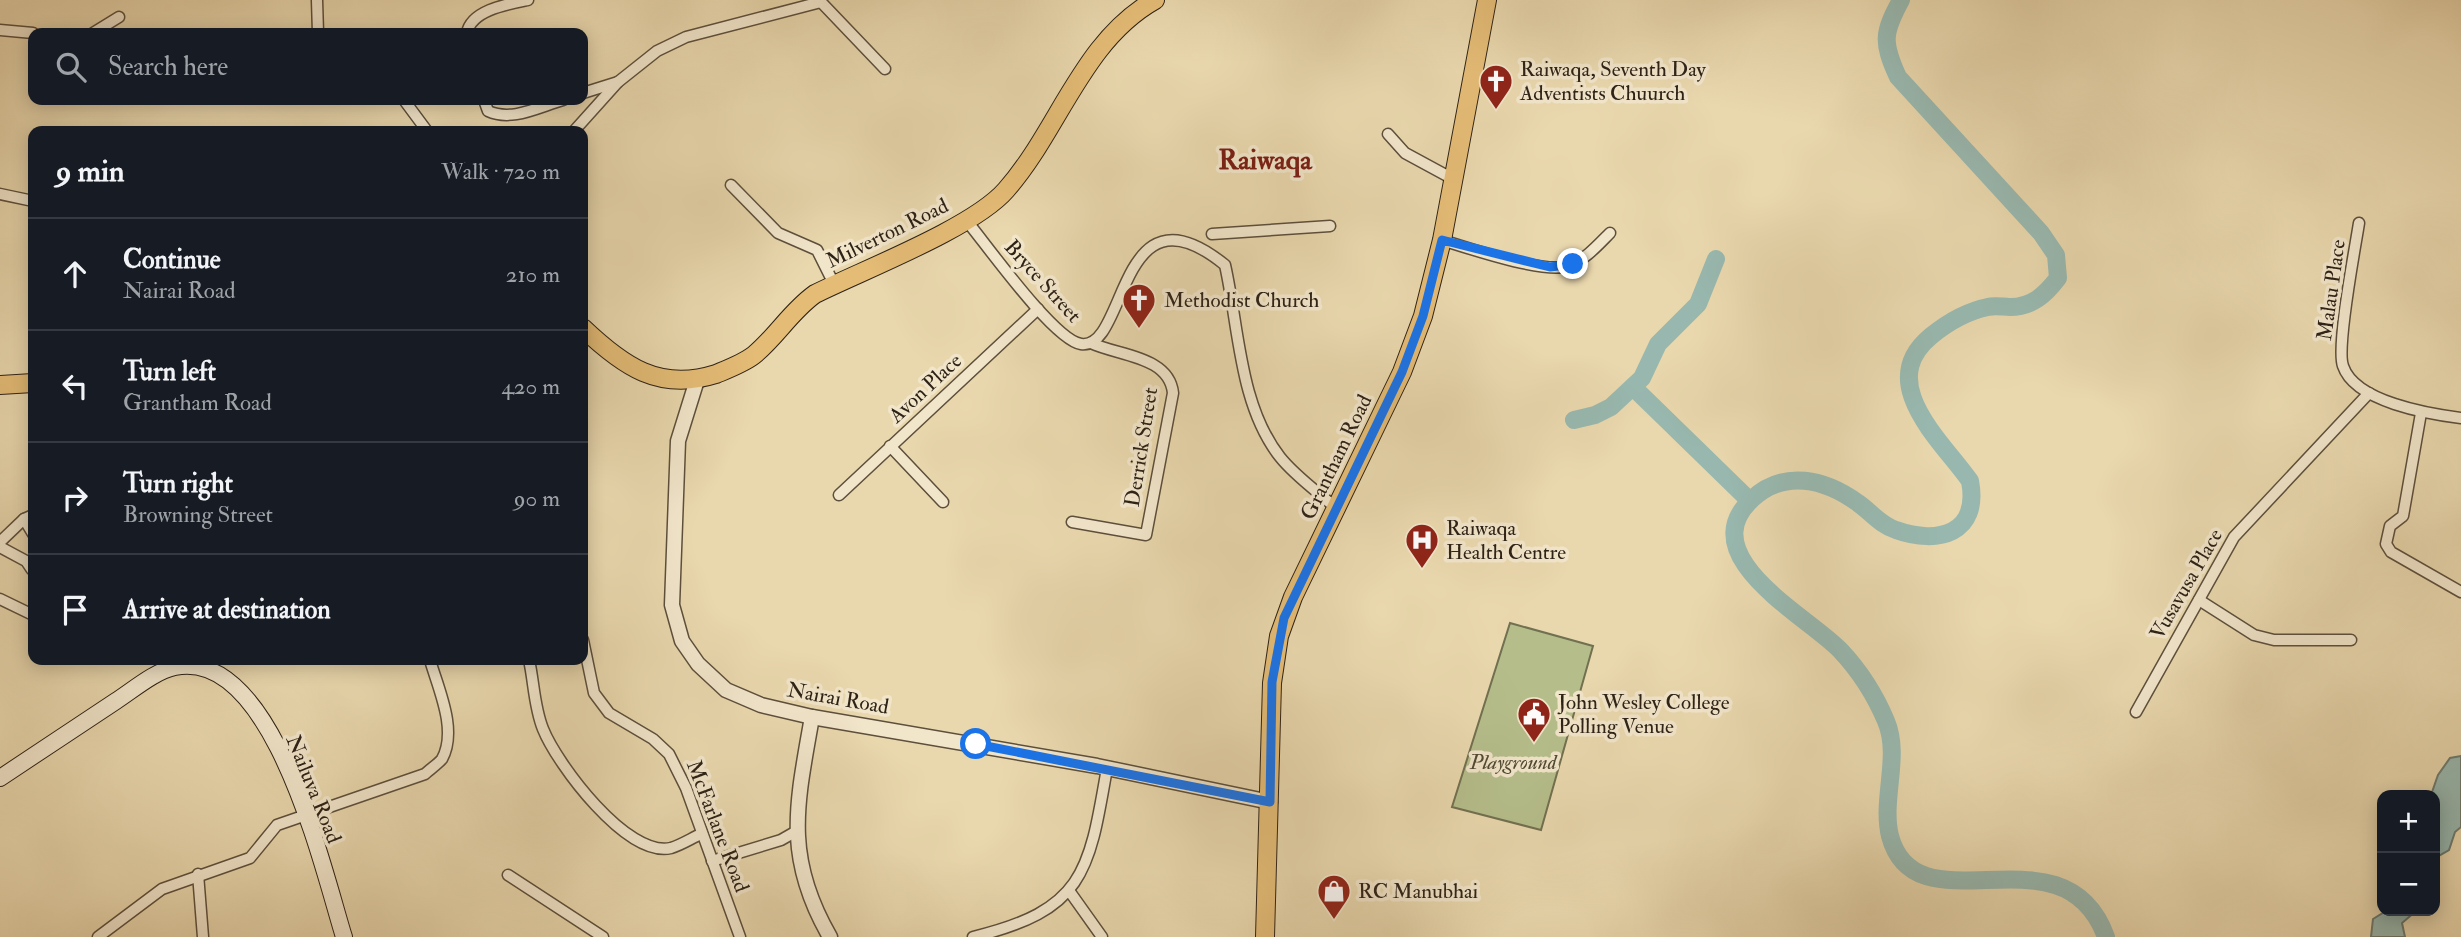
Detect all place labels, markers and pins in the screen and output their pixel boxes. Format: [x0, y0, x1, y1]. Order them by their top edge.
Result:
place label: Raiwaqa, Seventh Day Adventists Chuurch [1519, 56, 1707, 107]
church icon: Raiwaqa, Seventh Day Adventists Chuurch [1477, 62, 1515, 111]
church icon: Methodist Church [1120, 281, 1158, 330]
place label: Methodist Church [1164, 287, 1319, 314]
place label: Raiwaqa Health Centre [1446, 515, 1566, 566]
hospital icon: Raiwaqa Health Centre [1403, 521, 1441, 570]
place label: John Wesley College Polling Venue [1557, 689, 1730, 740]
public building icon: John Wesley College Polling Venue [1515, 695, 1553, 744]
shop icon: RC Manubhai [1315, 872, 1353, 921]
place label: RC Manubhai [1358, 878, 1479, 905]

